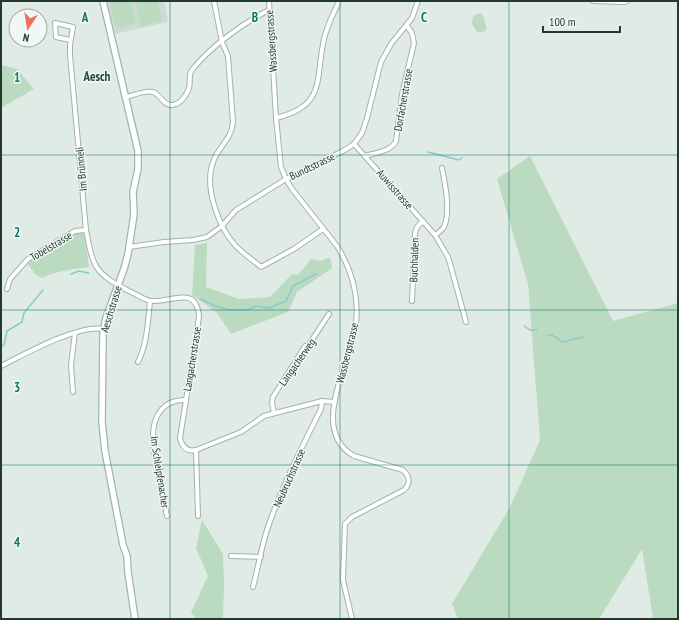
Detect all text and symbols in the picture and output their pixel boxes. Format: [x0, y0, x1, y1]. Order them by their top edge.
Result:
north arrow [8, 8, 48, 48]
scale bar [543, 8, 620, 34]
text: A [81, 9, 89, 26]
text: B [252, 9, 258, 26]
street label: Wassbergstrasse [262, 9, 280, 72]
text: C [421, 9, 427, 26]
text: 100 m [549, 14, 576, 29]
text: N [22, 30, 30, 45]
street label: Dorfacherstrasse [391, 67, 415, 132]
district label: Aesch [83, 68, 111, 85]
text: 1 [14, 69, 20, 86]
street label: Im Brünneli [72, 146, 90, 192]
street label: Bundtstrasse [287, 149, 337, 183]
street label: Auwisstrasse [374, 166, 417, 212]
text: 2 [14, 224, 20, 241]
street label: Tobelstrasse [27, 228, 75, 264]
street label: Buchhalden [406, 237, 422, 283]
street label: Aeschstrasse [97, 283, 125, 334]
street label: Wassbergstrasse [333, 321, 361, 385]
street label: Langacherstrasse [180, 325, 204, 392]
street label: Langacherweg [276, 335, 319, 388]
text: 3 [14, 379, 20, 396]
street label: Im Schleipfenacher [147, 435, 173, 509]
street label: Neubruchstrasse [270, 446, 308, 509]
text: 4 [14, 534, 21, 551]

